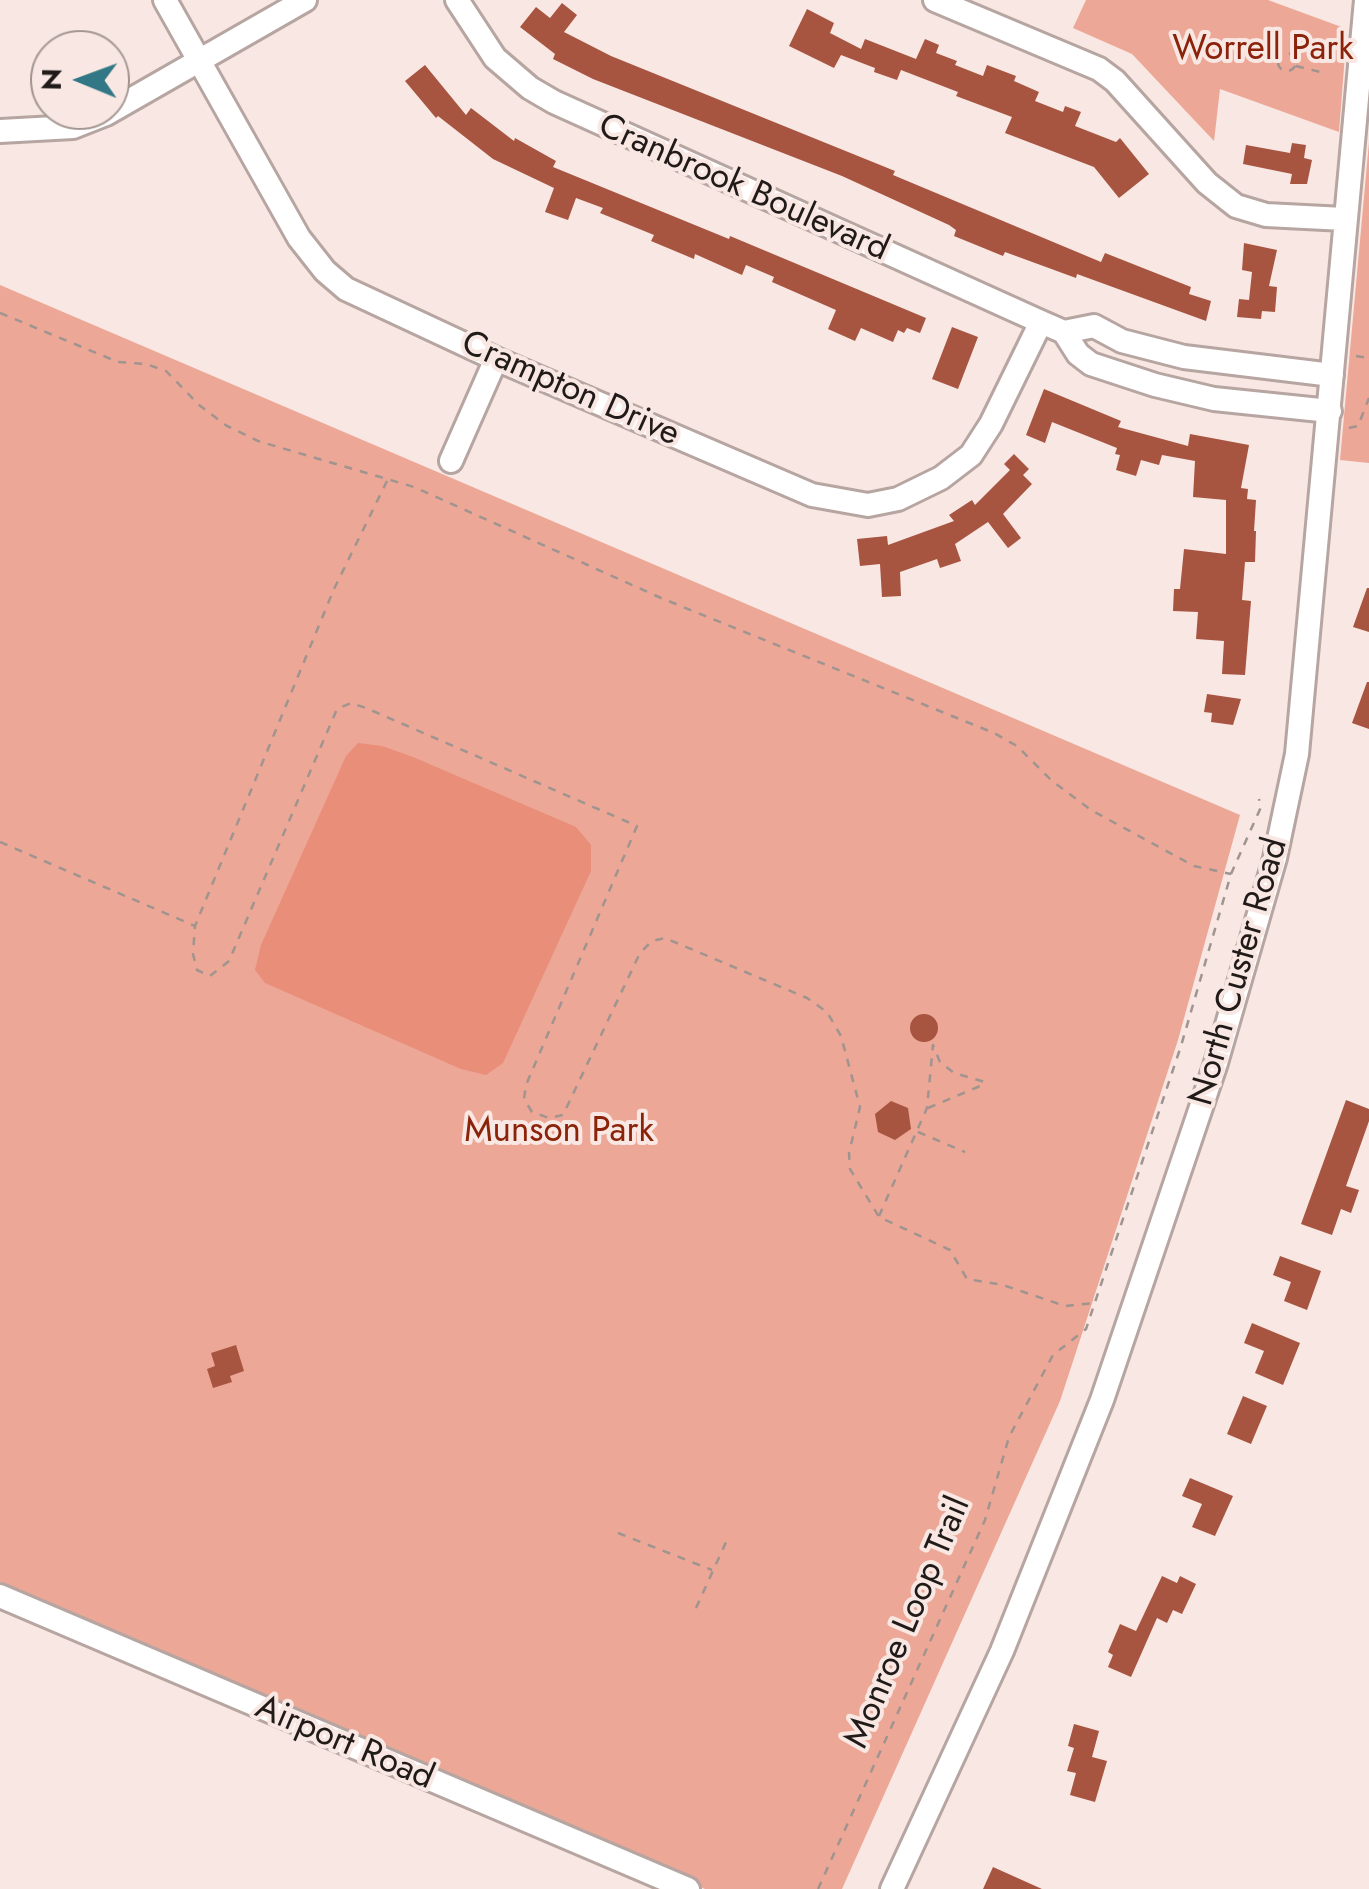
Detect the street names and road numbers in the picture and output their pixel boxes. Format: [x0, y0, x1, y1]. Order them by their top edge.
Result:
street label: Cranbrook Boulevard [591, 106, 895, 272]
street label: Crampton Drive [454, 323, 686, 457]
street label: North Custer Road [1182, 833, 1298, 1111]
street label: Monroe Loop Trail [837, 1491, 981, 1755]
street label: Airport Road [249, 1688, 439, 1800]

